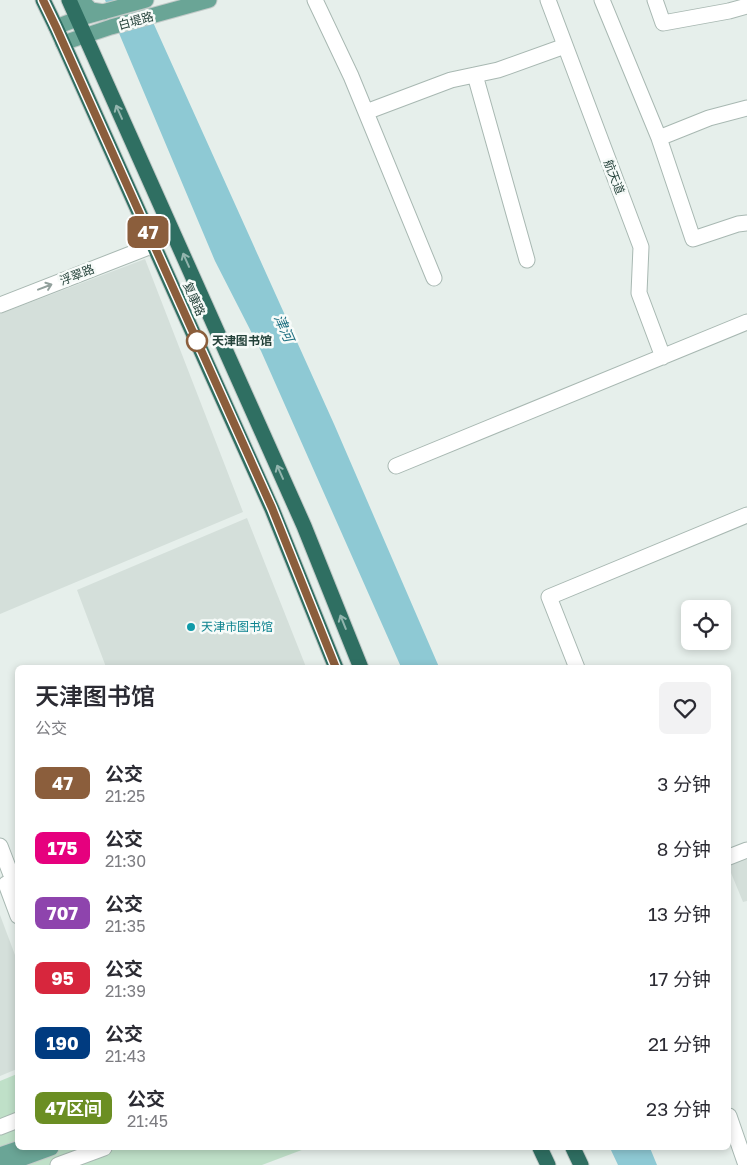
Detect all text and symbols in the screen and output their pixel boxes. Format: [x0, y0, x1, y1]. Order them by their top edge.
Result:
street label: 白堤路 [116, 8, 155, 33]
one-way arrow [113, 105, 123, 120]
street label: 航天道 [601, 157, 628, 196]
line badge: 47 [126, 216, 170, 248]
text: 47 [137, 221, 159, 243]
one-way arrow [180, 253, 190, 268]
street label: 浮翠路 [57, 261, 96, 288]
street label: 复康路 [180, 279, 209, 318]
one-way arrow [38, 282, 53, 291]
water label: 津河 [271, 312, 299, 347]
marker: 天津图书馆 [186, 330, 208, 352]
place label: 天津图书馆 [212, 333, 272, 348]
one-way arrow [275, 465, 284, 480]
map controls [681, 600, 731, 650]
button: locate [681, 600, 731, 650]
one-way arrow [337, 615, 346, 630]
place label: 天津市图书馆 [201, 619, 273, 634]
marker: 天津市图书馆 [185, 621, 197, 633]
text: 天津图书馆 [35, 681, 155, 710]
button: heart [659, 682, 711, 734]
text: 公交 [35, 718, 67, 738]
text: 公交 [105, 762, 143, 785]
text: 47 [52, 772, 73, 794]
text: 3 分钟 [657, 772, 711, 795]
text: 21:25 [105, 786, 145, 806]
text: 公交 [105, 827, 143, 850]
text: 175 [47, 837, 78, 859]
text: 8 分钟 [657, 837, 711, 860]
text: 21:30 [105, 851, 146, 871]
text: 公交 [105, 892, 143, 915]
text: 707 [47, 902, 78, 924]
text: 13 分钟 [648, 902, 711, 925]
text: 21:35 [105, 916, 145, 936]
text: 公交 [105, 957, 143, 980]
text: 95 [51, 967, 74, 989]
text: 17 分钟 [649, 967, 711, 990]
text: 21:39 [105, 981, 146, 1001]
text: 公交 [105, 1022, 143, 1045]
text: 190 [46, 1032, 79, 1054]
text: 21 分钟 [648, 1032, 711, 1055]
text: 21:43 [105, 1046, 146, 1066]
text: 公交 [127, 1087, 165, 1110]
text: 47区间 [45, 1097, 102, 1119]
text: 23 分钟 [646, 1097, 711, 1120]
text: 21:45 [127, 1111, 168, 1131]

